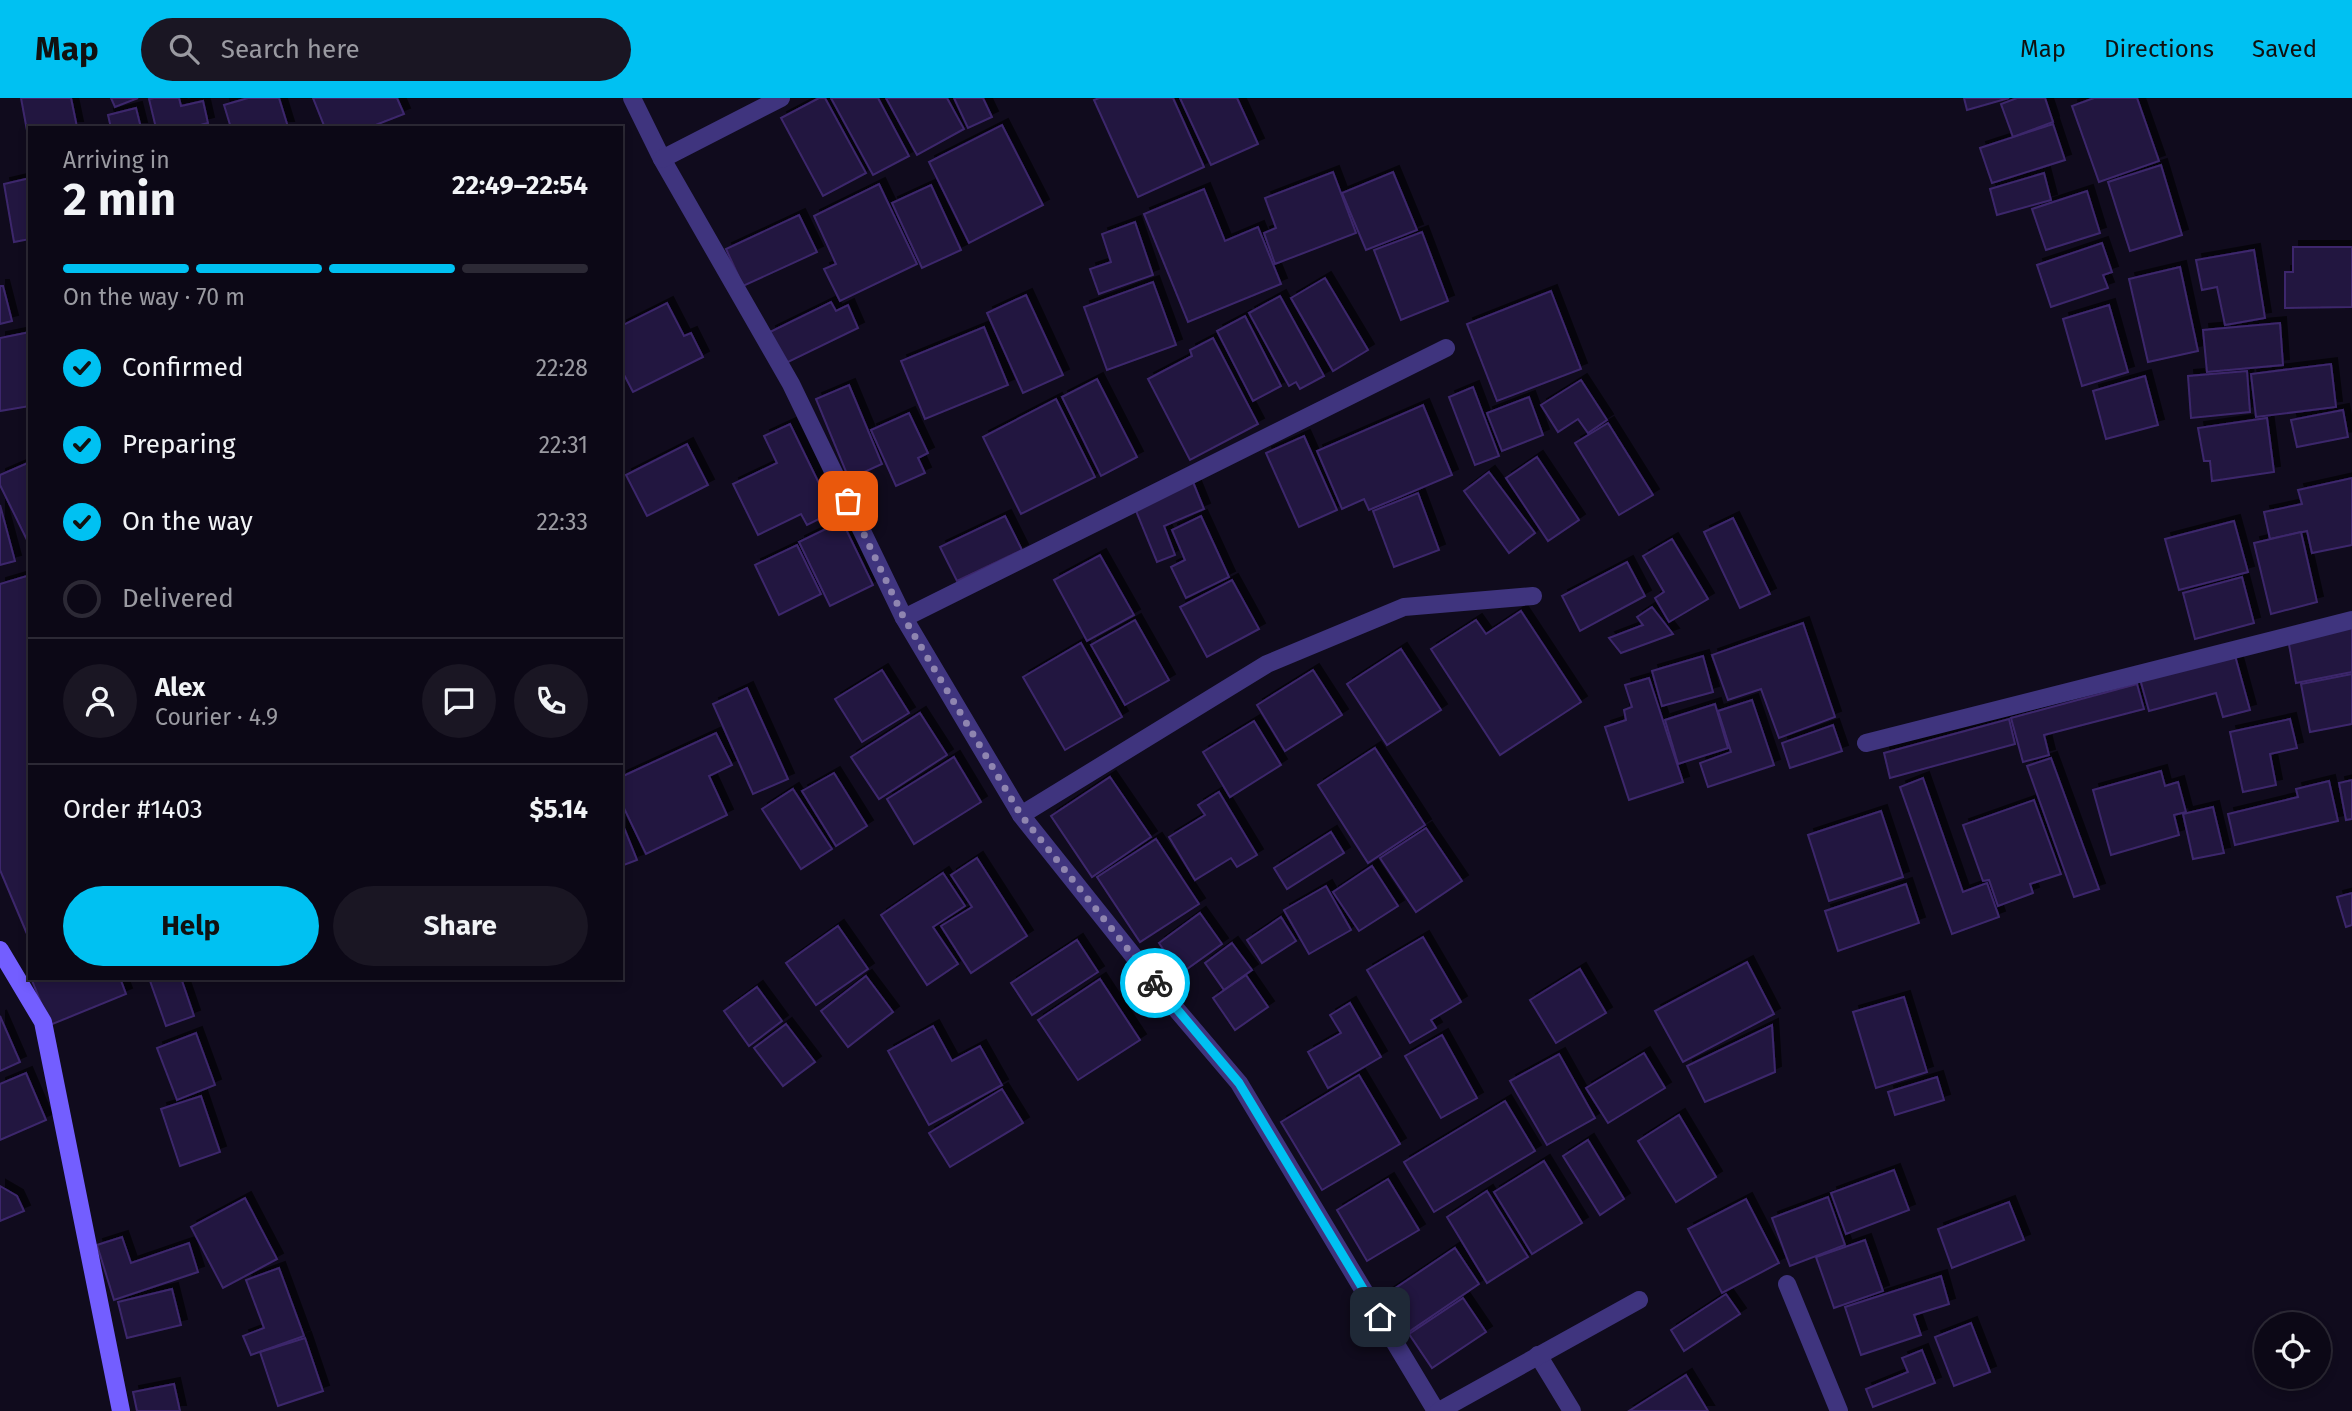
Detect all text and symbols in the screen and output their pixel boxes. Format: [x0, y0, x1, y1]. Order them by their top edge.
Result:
search box [141, 18, 631, 81]
text: Map [35, 29, 99, 69]
icon: search [165, 30, 203, 68]
text: Search here [221, 34, 360, 65]
text: Map [2020, 35, 2066, 63]
text: Directions [2104, 35, 2214, 63]
text: Saved [2252, 35, 2317, 63]
text: Arriving in [63, 146, 170, 174]
text: 22:49–22:54 [452, 170, 588, 201]
text: 2 min [63, 172, 176, 227]
text: On the way · 70 m [63, 283, 245, 311]
icon: check [63, 349, 101, 387]
text: Confirmed [122, 352, 243, 383]
text: 22:28 [536, 354, 588, 382]
icon: check [63, 426, 101, 464]
text: Preparing [122, 429, 235, 460]
text: 22:31 [539, 431, 588, 459]
pin [818, 471, 878, 531]
icon: bag [829, 482, 867, 520]
icon: check [63, 503, 101, 541]
text: On the way [122, 506, 253, 537]
text: 22:33 [537, 508, 588, 536]
text: Delivered [122, 583, 234, 614]
button: person [63, 664, 137, 738]
button: chat [422, 664, 496, 738]
button: phone [514, 664, 588, 738]
text: Alex [155, 672, 205, 703]
text: Courier · 4.9 [155, 703, 278, 731]
text: Order #1403 [63, 794, 203, 825]
text: $5.14 [529, 794, 588, 825]
button: Help [63, 886, 319, 966]
button: Share [333, 886, 588, 966]
courier [1120, 948, 1190, 1018]
icon: bike [1136, 964, 1174, 1002]
pin [1350, 1287, 1410, 1347]
icon: home [1361, 1298, 1399, 1336]
map controls [2254, 1312, 2331, 1389]
button: locate [2254, 1312, 2331, 1389]

